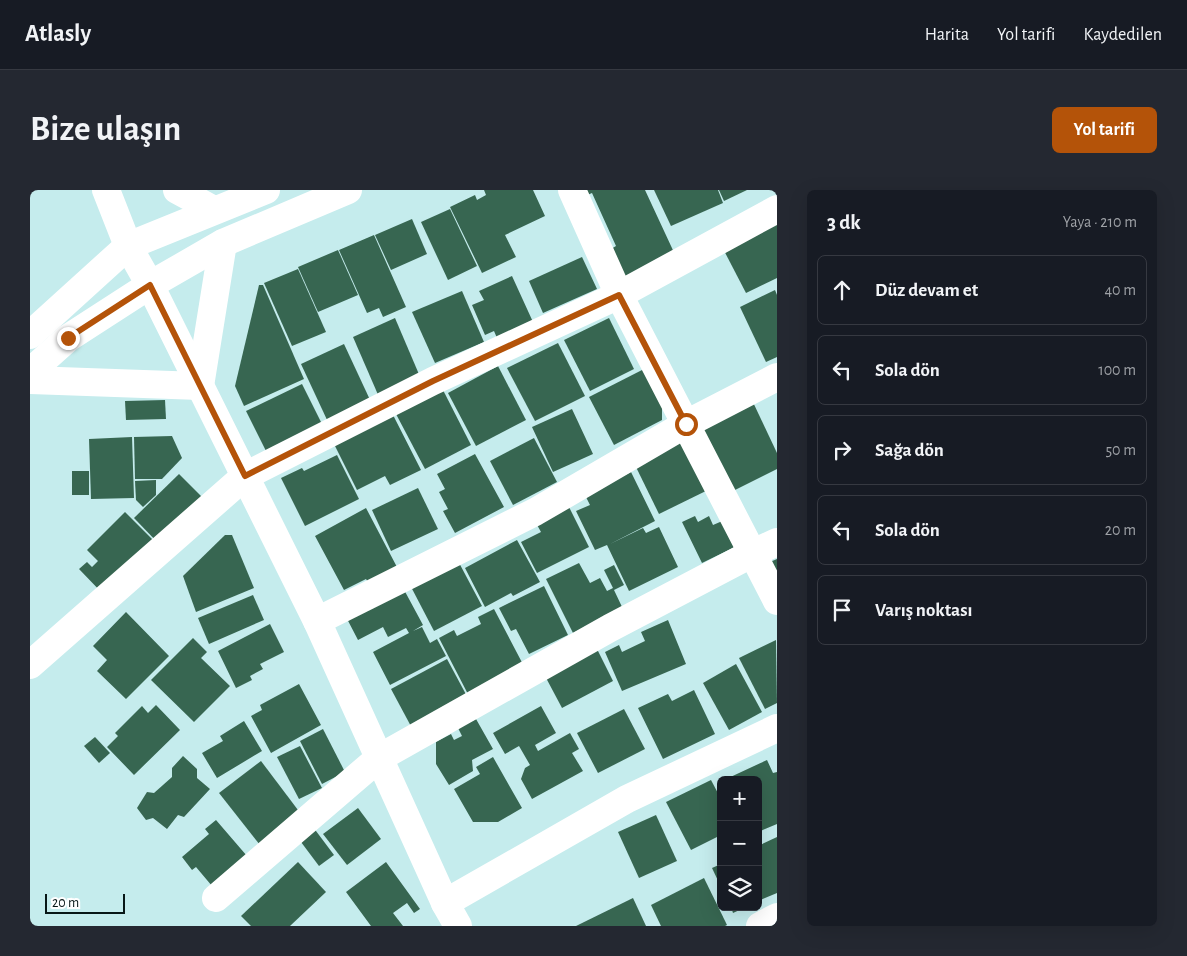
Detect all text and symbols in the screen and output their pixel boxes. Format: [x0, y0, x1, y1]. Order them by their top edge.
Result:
text: Atlasly [25, 22, 91, 46]
text: Harita [925, 26, 969, 44]
text: Yol tarifi [997, 26, 1055, 44]
text: Kaydedilen [1083, 26, 1162, 44]
button: Yol tarifi [1052, 107, 1157, 153]
text: Bize ulaşın [30, 112, 181, 147]
text: 3 dk [827, 212, 861, 233]
text: Yaya · 210 m [1063, 214, 1137, 230]
icon: ahead [828, 276, 856, 304]
text: Düz devam et [875, 281, 978, 300]
text: 40 m [1104, 282, 1136, 298]
route end [57, 327, 80, 350]
icon: left [828, 356, 856, 384]
text: Sola dön [875, 361, 940, 380]
text: 100 m [1098, 362, 1136, 378]
route start [675, 413, 698, 436]
icon: right [828, 436, 856, 464]
text: Sağa dön [875, 441, 944, 460]
text: 50 m [1105, 442, 1136, 458]
icon: left [828, 516, 856, 544]
text: Sola dön [875, 521, 940, 540]
text: 20 m [1105, 522, 1136, 538]
icon: arrive [828, 596, 856, 624]
text: Varış noktası [875, 601, 973, 620]
map controls [717, 776, 762, 911]
button: + [717, 776, 762, 821]
button: − [717, 821, 762, 866]
button: layers [717, 866, 762, 911]
scale bar [45, 891, 125, 914]
text: 20 m [52, 896, 79, 910]

